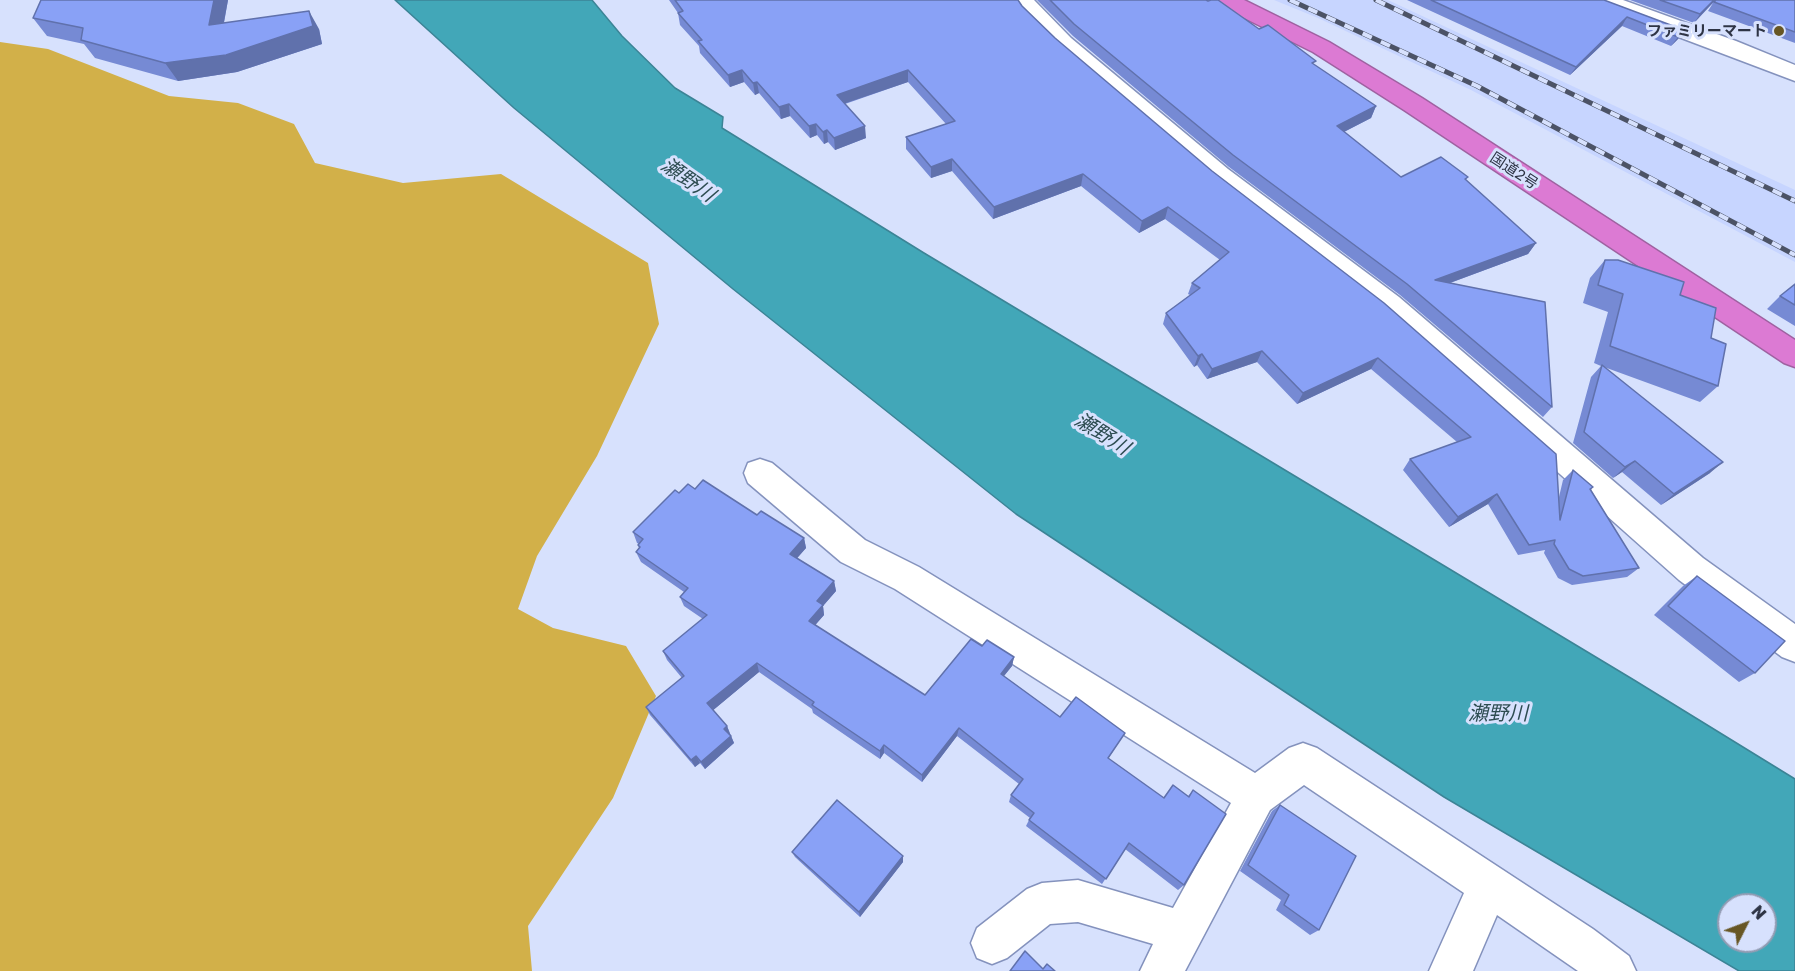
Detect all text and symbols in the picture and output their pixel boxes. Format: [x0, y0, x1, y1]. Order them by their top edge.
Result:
place label: ファミリーマート [1647, 22, 1767, 40]
marker: ファミリーマート [1772, 24, 1786, 38]
street label: 国道2号 [1487, 149, 1541, 193]
water label: 瀬野川 [657, 153, 719, 207]
water label: 瀬野川 [1070, 408, 1134, 460]
water label: 瀬野川 [1468, 702, 1528, 726]
north arrow [1717, 893, 1777, 953]
text: N [1747, 901, 1770, 924]

